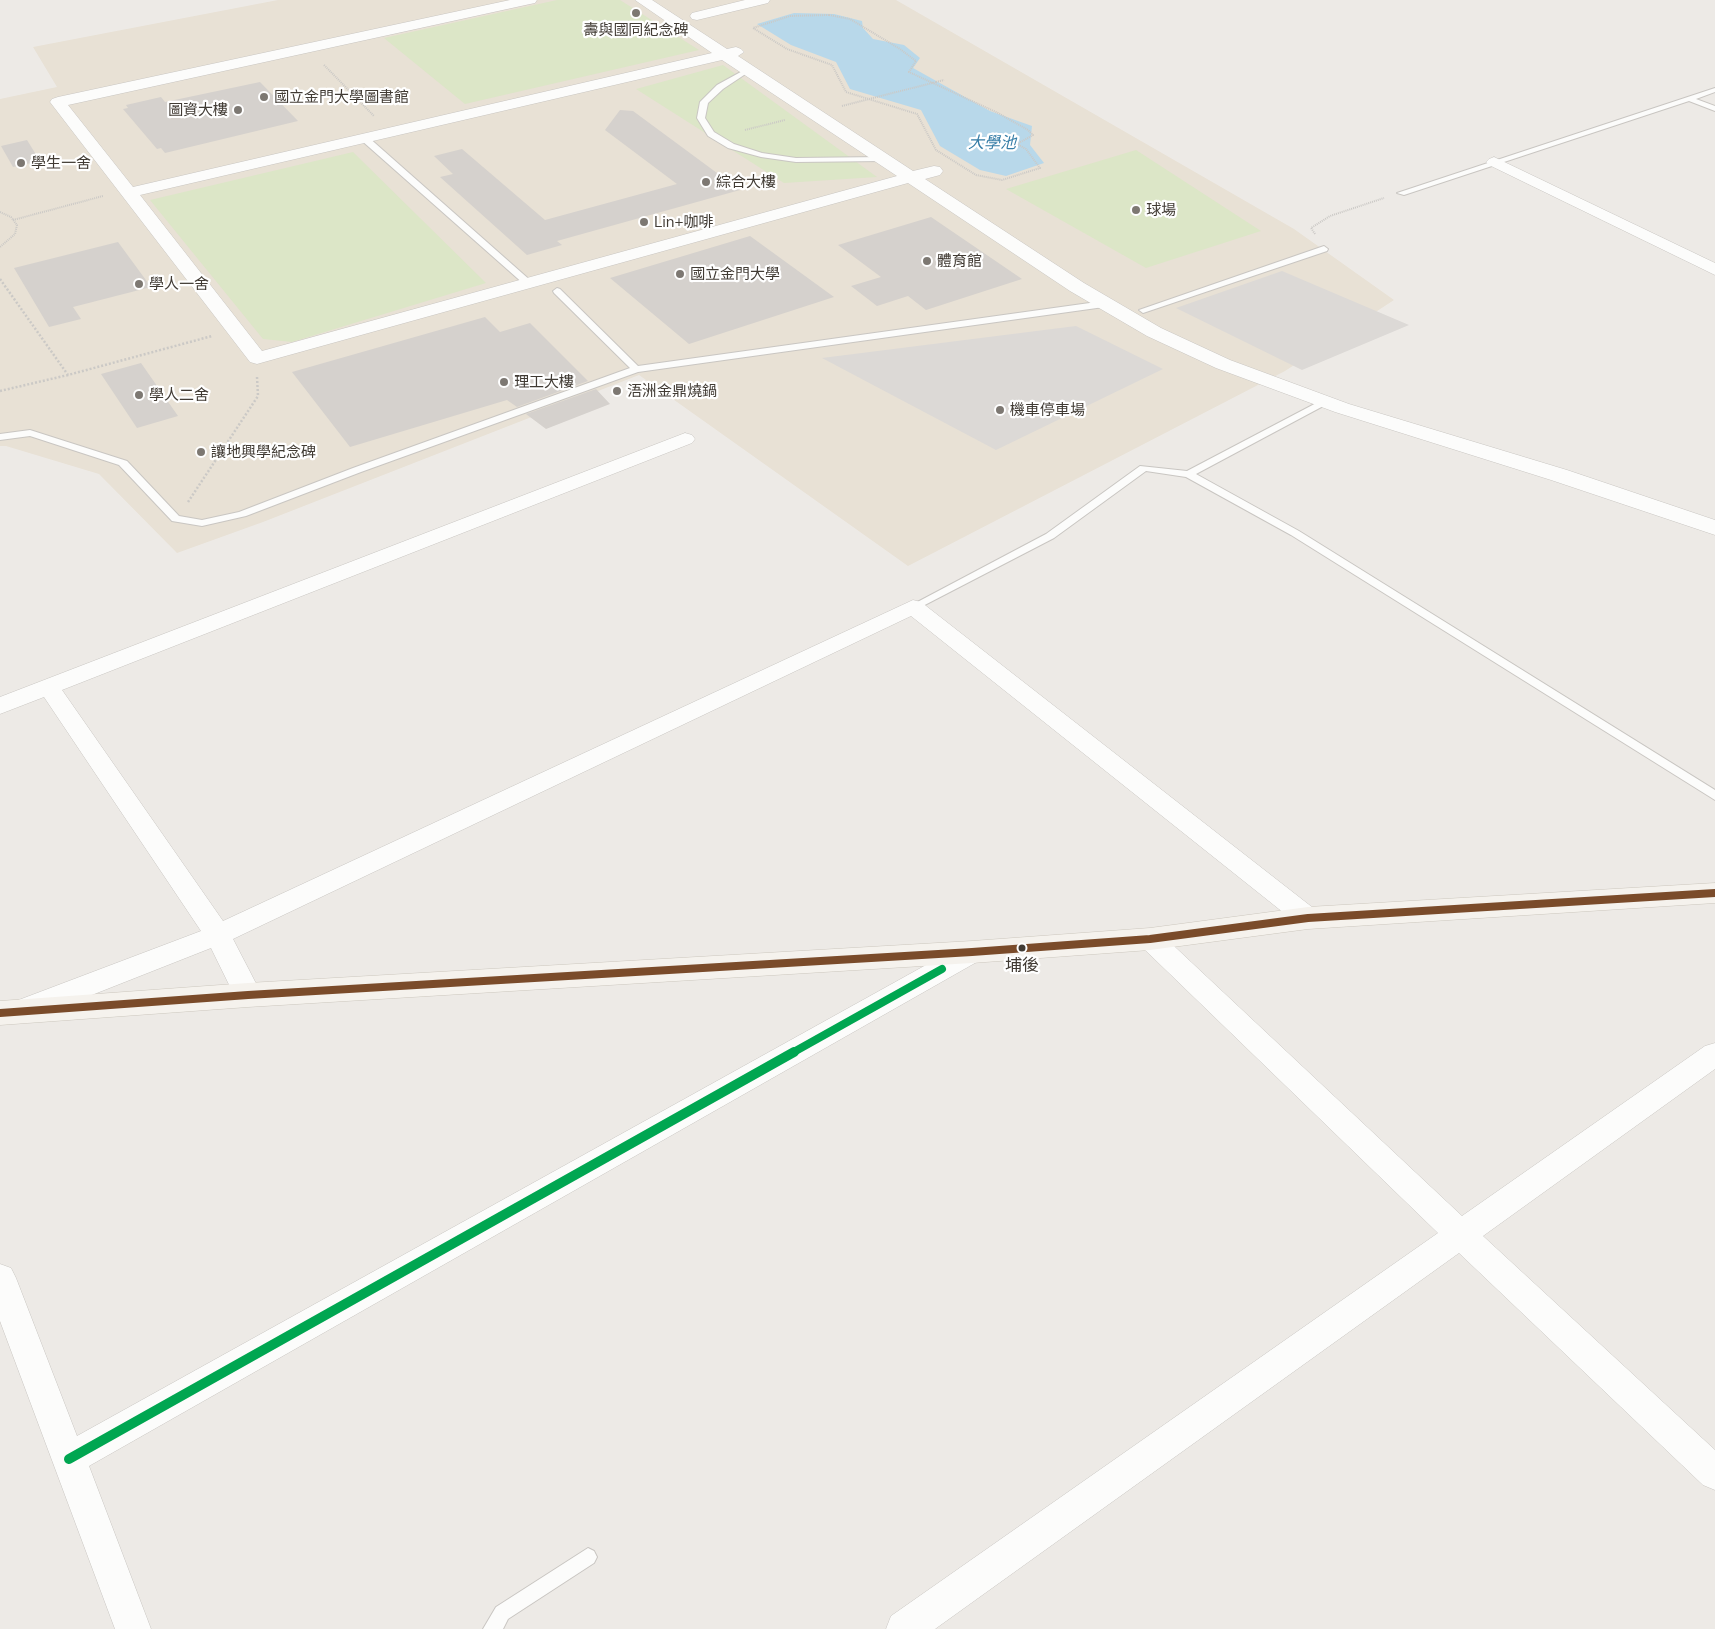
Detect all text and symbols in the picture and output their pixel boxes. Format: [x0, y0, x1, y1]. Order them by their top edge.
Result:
marker: 壽與國同紀念碑 [630, 7, 642, 19]
place label: 壽與國同紀念碑 [584, 21, 688, 39]
place label: 國立金門大學圖書館 [274, 88, 409, 106]
marker: 國立金門大學圖書館 [258, 91, 270, 103]
place label: 圖資大樓 [168, 101, 228, 119]
marker: 圖資大樓 [232, 104, 244, 116]
water label: 大學池 [968, 133, 1016, 153]
place label: 學生一舍 [31, 154, 91, 172]
marker: 學生一舍 [15, 157, 27, 169]
place label: 綜合大樓 [716, 173, 776, 191]
marker: 綜合大樓 [700, 176, 712, 188]
place label: 球場 [1146, 201, 1176, 219]
marker: 球場 [1130, 204, 1142, 216]
place label: Lin+咖啡 [654, 213, 714, 231]
marker: Lin+咖啡 [638, 216, 650, 228]
place label: 體育館 [937, 252, 982, 270]
marker: 體育館 [921, 255, 933, 267]
place label: 國立金門大學 [690, 265, 780, 283]
marker: 國立金門大學 [674, 268, 686, 280]
place label: 學人一舍 [149, 275, 209, 293]
marker: 學人一舍 [133, 278, 145, 290]
place label: 理工大樓 [514, 373, 574, 391]
marker: 理工大樓 [498, 376, 510, 388]
place label: 浯洲金鼎燒鍋 [627, 382, 717, 400]
marker: 浯洲金鼎燒鍋 [611, 385, 623, 397]
place label: 學人二舍 [149, 386, 209, 404]
marker: 學人二舍 [133, 389, 145, 401]
place label: 機車停車場 [1010, 401, 1085, 419]
marker: 機車停車場 [994, 404, 1006, 416]
place label: 讓地興學紀念碑 [211, 443, 316, 461]
marker: 讓地興學紀念碑 [195, 446, 207, 458]
marker: 埔後 [1017, 943, 1027, 953]
place label: 埔後 [1005, 956, 1039, 976]

